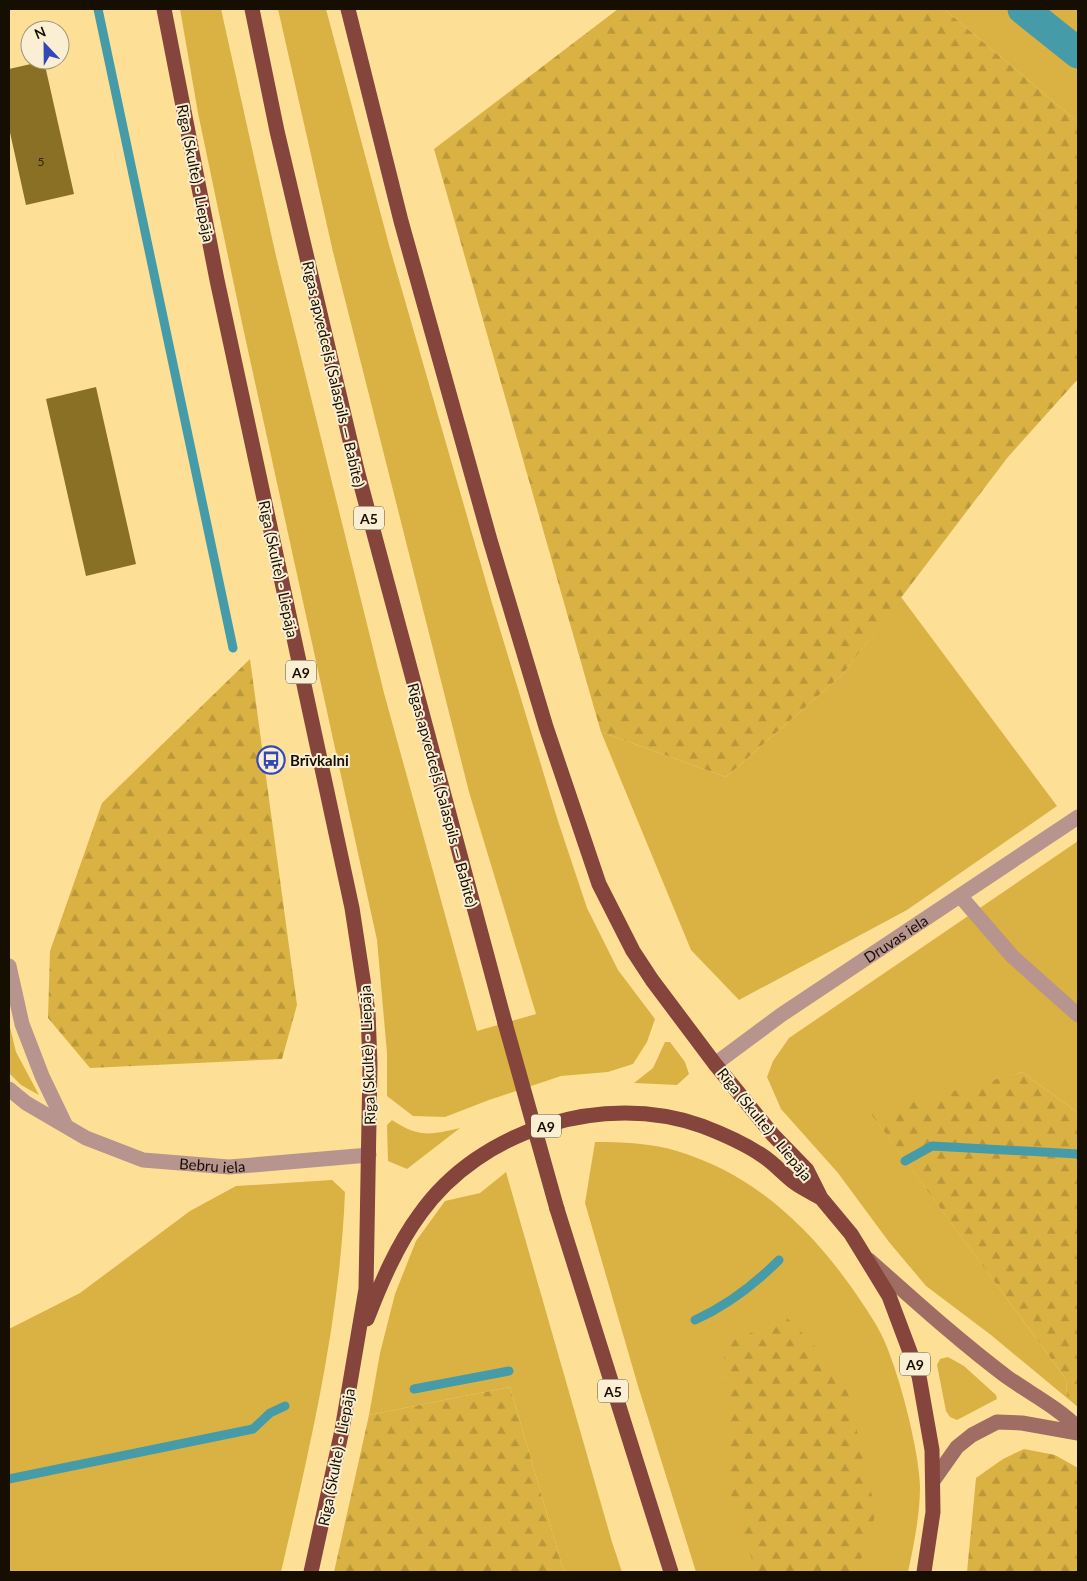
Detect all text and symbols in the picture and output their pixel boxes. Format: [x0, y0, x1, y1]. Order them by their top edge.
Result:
north arrow [20, 20, 70, 70]
text: N [32, 23, 48, 42]
street label: Rīga (Skulte) - Liepāja [174, 103, 218, 243]
house number: 5 [38, 154, 45, 169]
street label: Rīgas apvedceļš (Salaspils — Babīte) [299, 259, 369, 489]
street label: Rīga (Skulte) - Liepāja [256, 499, 302, 639]
road number: A5 [354, 506, 384, 530]
road number: A9 [286, 660, 316, 684]
street label: Rīgas apvedceļš (Salaspils — Babīte) [404, 681, 482, 909]
bus stop icon: Brīvkalni [256, 745, 286, 775]
place label: Brīvkalni [290, 751, 349, 769]
street label: Druvas iela [860, 911, 931, 966]
street label: Rīga (Skulte) - Liepāja [356, 985, 378, 1125]
street label: Rīga (Skulte) - Liepāja [714, 1064, 816, 1184]
road number: A9 [531, 1114, 561, 1138]
street label: Bebru iela [178, 1154, 246, 1176]
road number: A9 [900, 1352, 930, 1376]
road number: A5 [598, 1380, 628, 1402]
street label: Rīga (Skulte) - Liepāja [314, 1387, 358, 1527]

